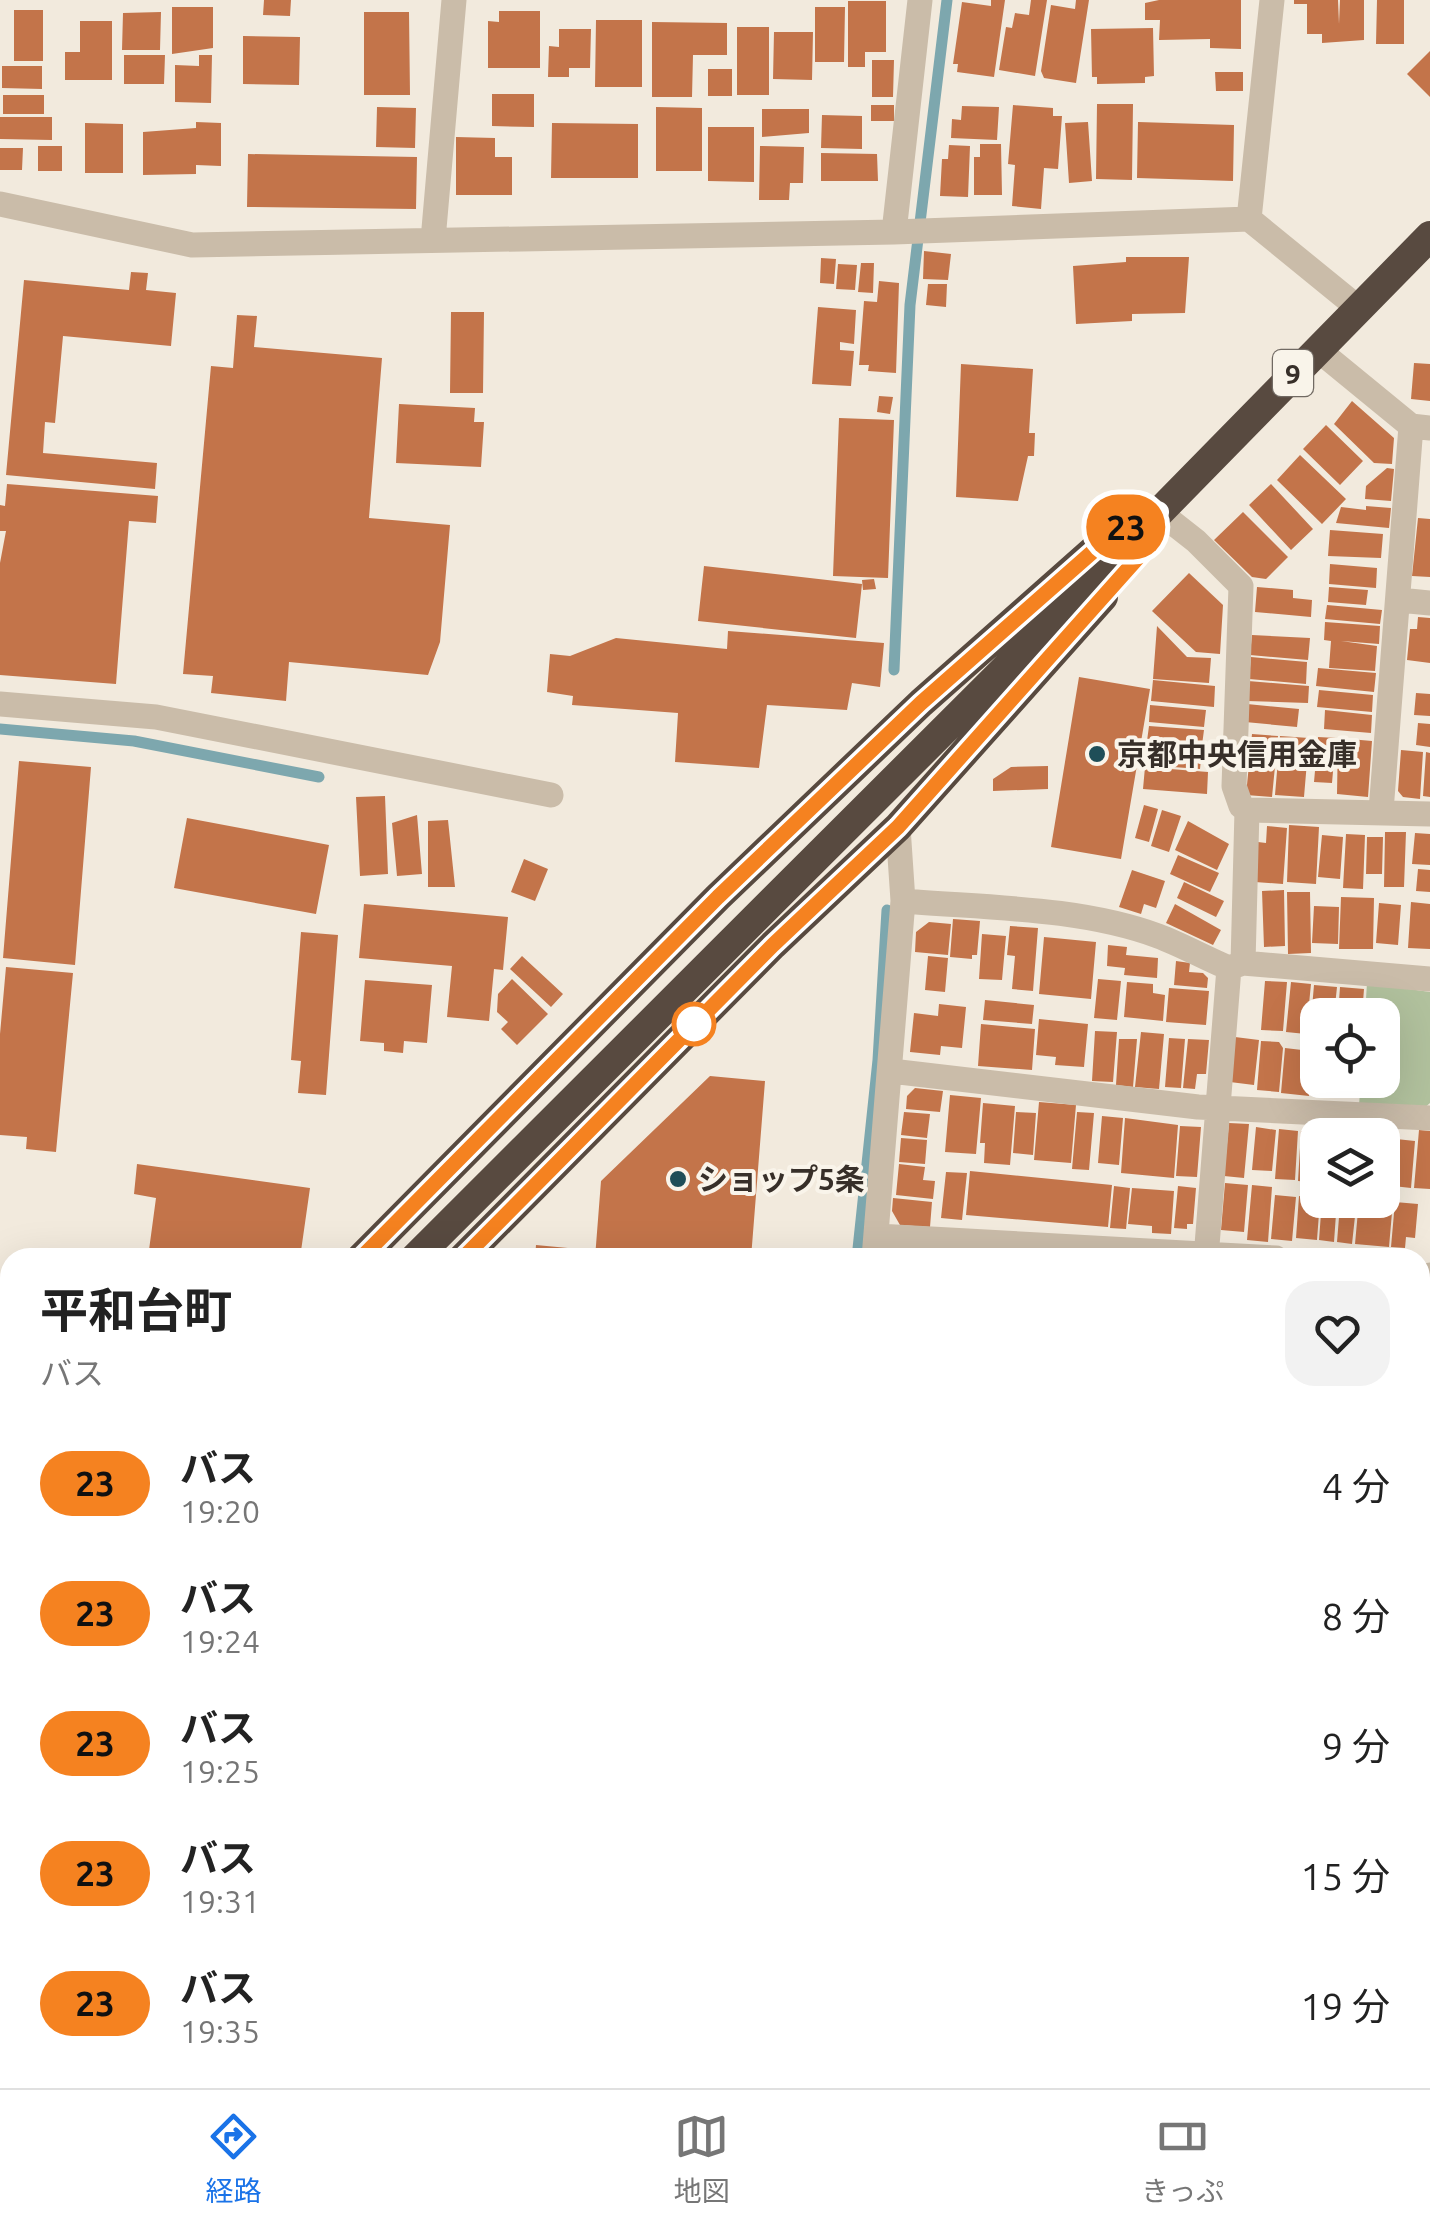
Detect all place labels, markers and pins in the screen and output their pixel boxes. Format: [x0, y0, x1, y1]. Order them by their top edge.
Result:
place label: 京都中央信用金庫 [1117, 737, 1357, 771]
marker: 京都中央信用金庫 [1086, 743, 1108, 765]
unlabelled marker [673, 1003, 715, 1045]
place label: ショップ5条 [698, 1162, 865, 1196]
marker: ショップ5条 [667, 1168, 689, 1190]

